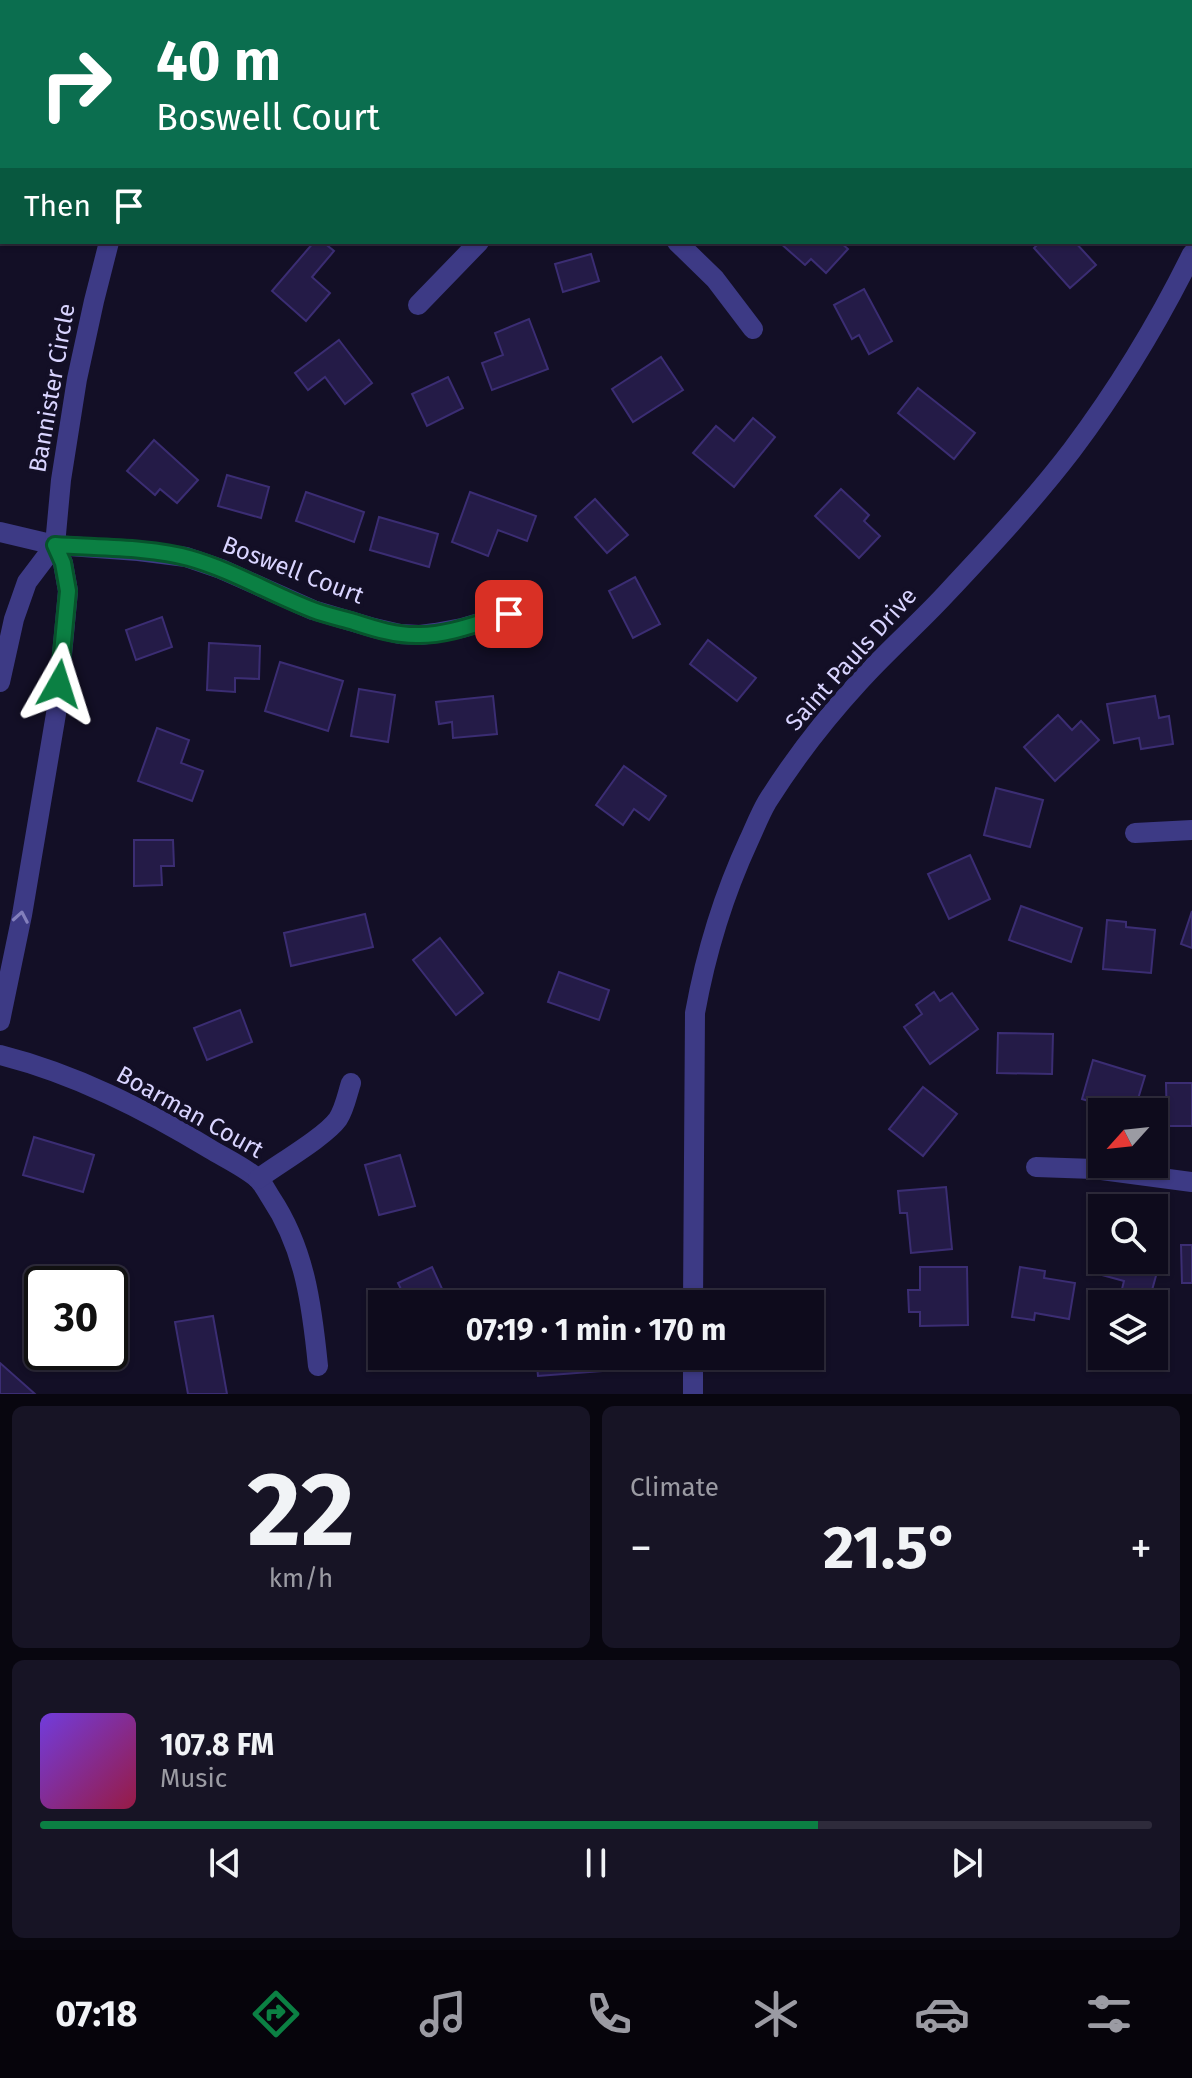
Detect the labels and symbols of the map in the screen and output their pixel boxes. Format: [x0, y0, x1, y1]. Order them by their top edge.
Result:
street label: Bannister Circle [23, 301, 81, 475]
street label: Boswell Court [218, 530, 368, 610]
pin [475, 580, 543, 648]
street label: Saint Pauls Drive [780, 582, 922, 736]
position arrow [17, 642, 101, 726]
one-way arrow [12, 910, 29, 924]
street label: Boarman Court [112, 1060, 269, 1164]
north arrow [1088, 1098, 1168, 1178]
speed limit sign: 30 [24, 1266, 128, 1370]

